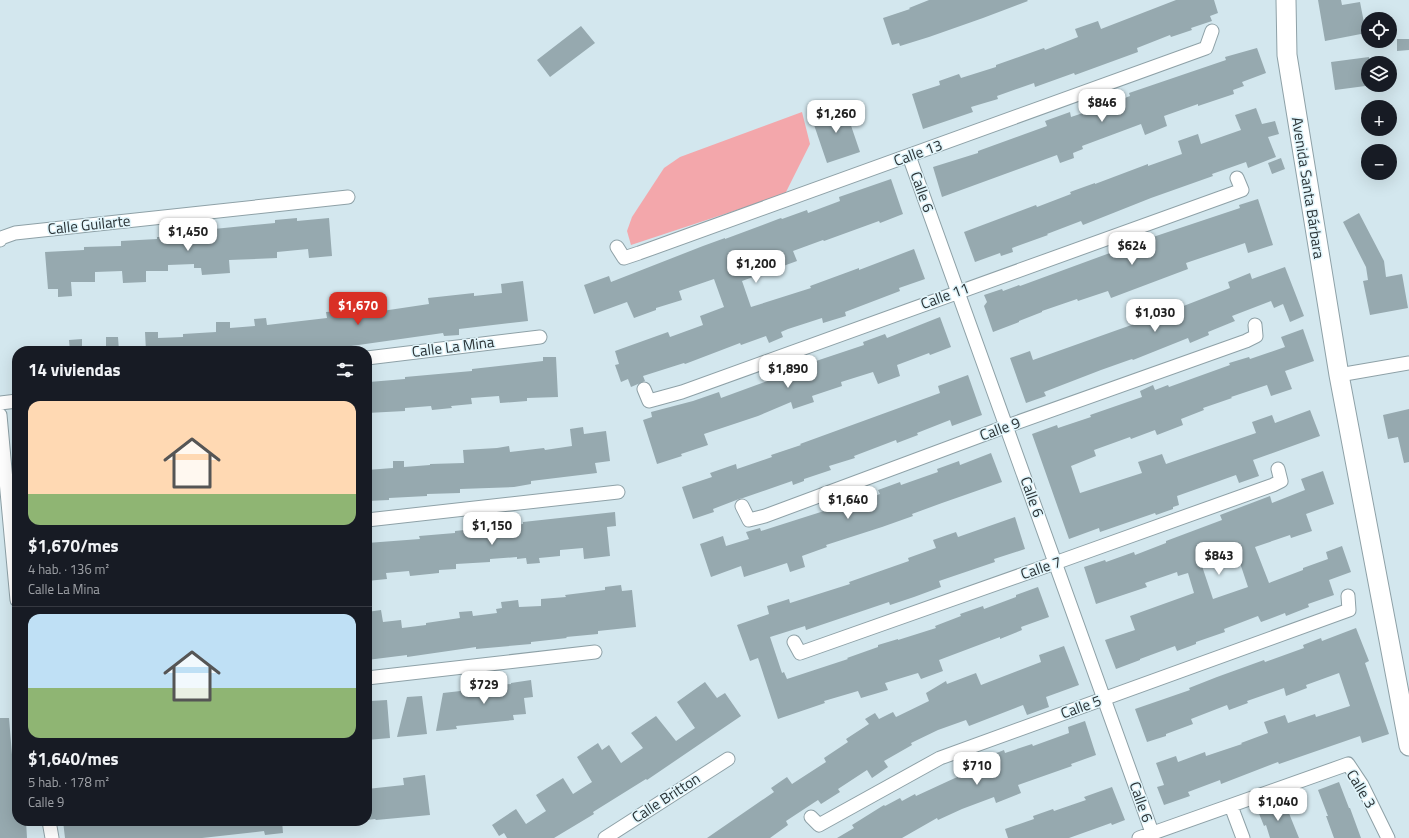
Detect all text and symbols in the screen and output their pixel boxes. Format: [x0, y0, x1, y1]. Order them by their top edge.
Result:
map controls [1361, 12, 1397, 180]
button: locate [1361, 12, 1397, 48]
button: layers [1361, 56, 1397, 92]
pin: $846 [1078, 89, 1126, 123]
text: $846 [1087, 92, 1117, 112]
pin: $1,260 [803, 100, 869, 134]
button: + [1361, 100, 1397, 136]
text: $1,260 [816, 103, 856, 123]
street label: Avenida Santa Bárbara [1286, 115, 1331, 261]
street label: Calle 13 [890, 133, 945, 172]
button: − [1361, 144, 1397, 180]
street label: Calle 6 [904, 168, 940, 215]
street label: Calle Guilarte [46, 209, 131, 240]
pin: $1,450 [155, 218, 221, 252]
text: $1,450 [168, 221, 208, 241]
pin: $624 [1108, 232, 1156, 266]
text: $624 [1117, 235, 1147, 255]
pin: $1,200 [723, 250, 789, 284]
text: $1,200 [736, 253, 776, 273]
street label: Calle 11 [917, 276, 972, 315]
pin: $1,670 [325, 292, 391, 326]
text: $1,670 [338, 295, 378, 315]
pin: $1,030 [1122, 299, 1188, 333]
text: $1,030 [1135, 302, 1175, 322]
street label: Calle La Mina [410, 330, 496, 363]
pin: $1,890 [755, 355, 821, 389]
text: 14 viviendas [28, 357, 121, 383]
text: $1,890 [768, 358, 808, 378]
icon: filters [334, 359, 356, 381]
street label: Calle 9 [976, 411, 1023, 447]
icon: home [156, 427, 228, 499]
street label: Calle 6 [1014, 473, 1050, 520]
pin: $1,640 [815, 486, 881, 520]
text: $1,640 [828, 489, 868, 509]
pin: $1,150 [459, 512, 525, 546]
text: $1,150 [472, 515, 512, 535]
text: $1,670/mes [28, 533, 119, 559]
pin: $843 [1195, 542, 1243, 576]
text: $843 [1204, 545, 1234, 565]
street label: Calle 7 [1017, 550, 1064, 585]
text: 4 hab. · 136 m² [28, 559, 109, 579]
text: Calle La Mina [28, 579, 100, 599]
icon: home [156, 640, 228, 712]
pin: $729 [460, 671, 508, 705]
text: $729 [469, 674, 499, 694]
street label: Calle 5 [1057, 689, 1104, 725]
text: $1,640/mes [28, 746, 119, 772]
pin: $710 [953, 752, 1001, 786]
text: $710 [962, 755, 992, 775]
street label: Calle 3 [1341, 765, 1382, 813]
street label: Calle Britton [627, 767, 705, 828]
text: 5 hab. · 178 m² [28, 772, 109, 792]
street label: Calle 6 [1123, 778, 1159, 825]
pin: $1,040 [1245, 788, 1311, 822]
text: $1,040 [1258, 791, 1298, 811]
text: Calle 9 [28, 792, 64, 812]

